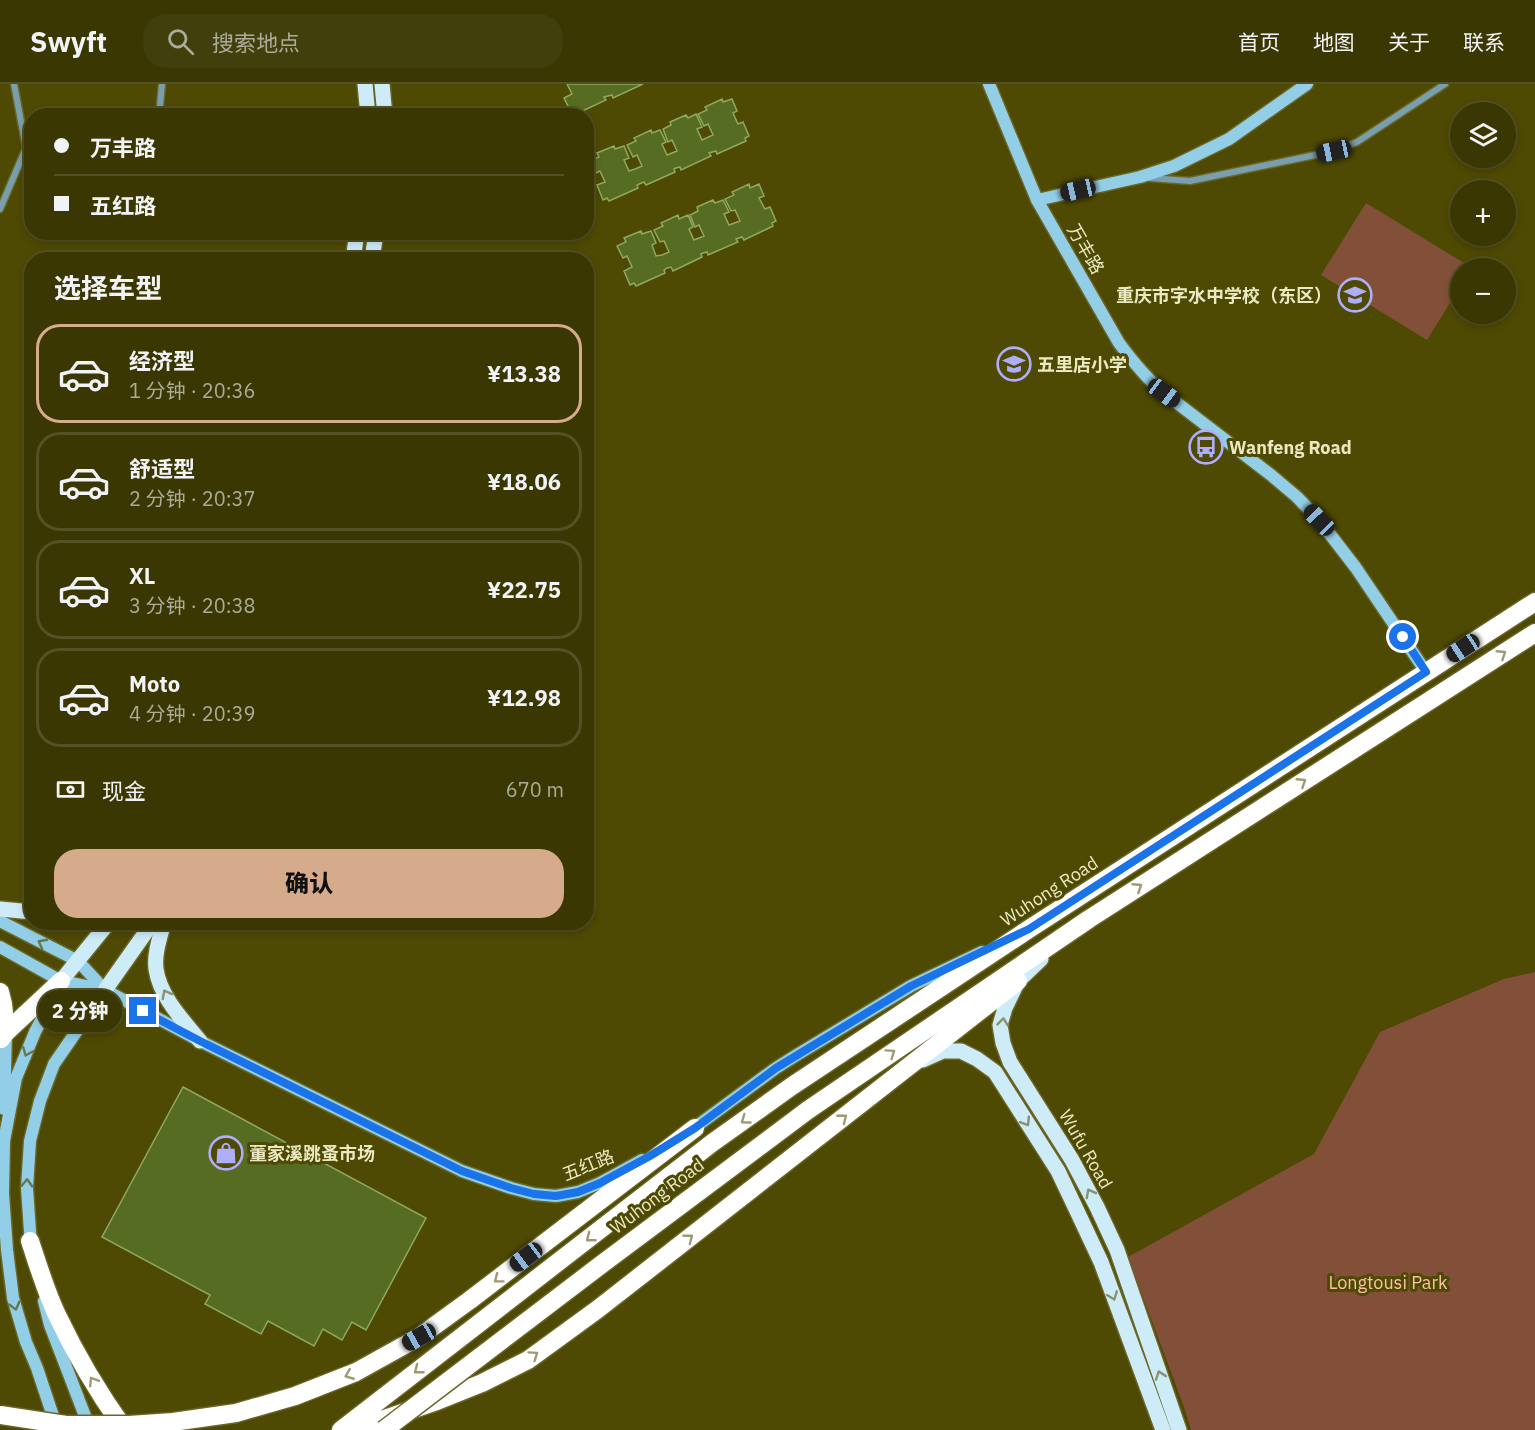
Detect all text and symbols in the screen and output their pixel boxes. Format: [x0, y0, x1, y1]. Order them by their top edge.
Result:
search box [143, 14, 563, 68]
text: Swyft [30, 23, 107, 60]
icon: search [164, 25, 197, 58]
text: 搜索地点 [212, 28, 300, 57]
text: 首页 [1238, 28, 1280, 56]
text: 地图 [1313, 28, 1355, 56]
text: 关于 [1388, 28, 1430, 56]
text: 联系 [1463, 28, 1505, 56]
map controls [1450, 102, 1516, 324]
button: layers [1450, 102, 1516, 168]
text: 万丰路 [90, 133, 156, 162]
car [1315, 138, 1353, 164]
car [1058, 177, 1098, 203]
button: + [1450, 180, 1516, 246]
text: 五红路 [90, 191, 156, 220]
street label: 万丰路 [1063, 220, 1109, 278]
button: − [1450, 258, 1516, 324]
text: 选择车型 [54, 270, 162, 305]
school or university icon: 重庆市字水中学校（东区） [1337, 277, 1373, 313]
place label: 重庆市字水中学校（东区） [1116, 284, 1332, 307]
text: 经济型 [129, 346, 195, 375]
school or university icon: 五里店小学 [996, 346, 1032, 382]
icon: car [57, 347, 111, 401]
place label: 五里店小学 [1037, 353, 1127, 376]
text: ¥13.38 [487, 359, 561, 388]
car [1144, 375, 1184, 411]
text: 1 分钟 · 20:36 [129, 377, 256, 404]
bus stop icon: Wanfeng Road [1188, 429, 1224, 465]
place label: Wanfeng Road [1229, 436, 1352, 459]
text: 舒适型 [129, 454, 195, 483]
icon: car [57, 455, 111, 509]
text: ¥18.06 [487, 467, 561, 496]
text: 2 分钟 · 20:37 [129, 485, 256, 512]
car [1300, 501, 1338, 539]
text: XL [129, 561, 155, 590]
icon: car [57, 563, 111, 617]
text: ¥22.75 [487, 575, 561, 604]
text: 3 分钟 · 20:38 [129, 592, 256, 619]
route start [1389, 623, 1416, 650]
car [1443, 631, 1483, 665]
one-way arrow [1495, 650, 1506, 661]
text: Moto [129, 669, 180, 698]
icon: car [57, 671, 111, 725]
text: ¥12.98 [487, 683, 561, 712]
text: 4 分钟 · 20:39 [129, 700, 256, 727]
icon: cash [54, 773, 87, 806]
text: 现金 [102, 776, 146, 805]
text: 670 m [506, 776, 564, 803]
one-way arrow [1296, 778, 1307, 789]
button: 确认 [54, 849, 564, 918]
street label: Wuhong Road [996, 851, 1102, 931]
one-way arrow [1131, 883, 1142, 894]
one-way arrow [38, 939, 49, 950]
one-way arrow [161, 989, 173, 1000]
callout: 2 分钟 [38, 990, 122, 1032]
text: 2 分钟 [52, 997, 108, 1024]
route end [129, 997, 156, 1024]
one-way arrow [996, 1017, 1009, 1027]
one-way arrow [22, 1046, 34, 1057]
one-way arrow [884, 1049, 895, 1060]
street label: Wufu Road [1054, 1105, 1118, 1193]
one-way arrow [740, 1113, 751, 1124]
one-way arrow [836, 1114, 847, 1125]
one-way arrow [1019, 1116, 1031, 1126]
shop icon: 董家溪跳蚤市场 [208, 1135, 244, 1171]
place label: 董家溪跳蚤市场 [249, 1142, 375, 1165]
street label: 五红路 [559, 1144, 617, 1186]
street label: Wuhong Road [605, 1153, 709, 1239]
one-way arrow [21, 1178, 34, 1187]
one-way arrow [1085, 1189, 1097, 1200]
one-way arrow [586, 1231, 597, 1242]
one-way arrow [683, 1234, 694, 1245]
car [506, 1239, 546, 1275]
one-way arrow [494, 1271, 505, 1282]
park label: Longtousi Park [1328, 1271, 1448, 1294]
one-way arrow [1106, 1290, 1118, 1301]
one-way arrow [8, 1301, 21, 1311]
car [399, 1320, 439, 1354]
one-way arrow [527, 1351, 538, 1362]
one-way arrow [414, 1362, 425, 1373]
one-way arrow [344, 1368, 355, 1380]
one-way arrow [1155, 1370, 1168, 1381]
one-way arrow [88, 1377, 100, 1387]

